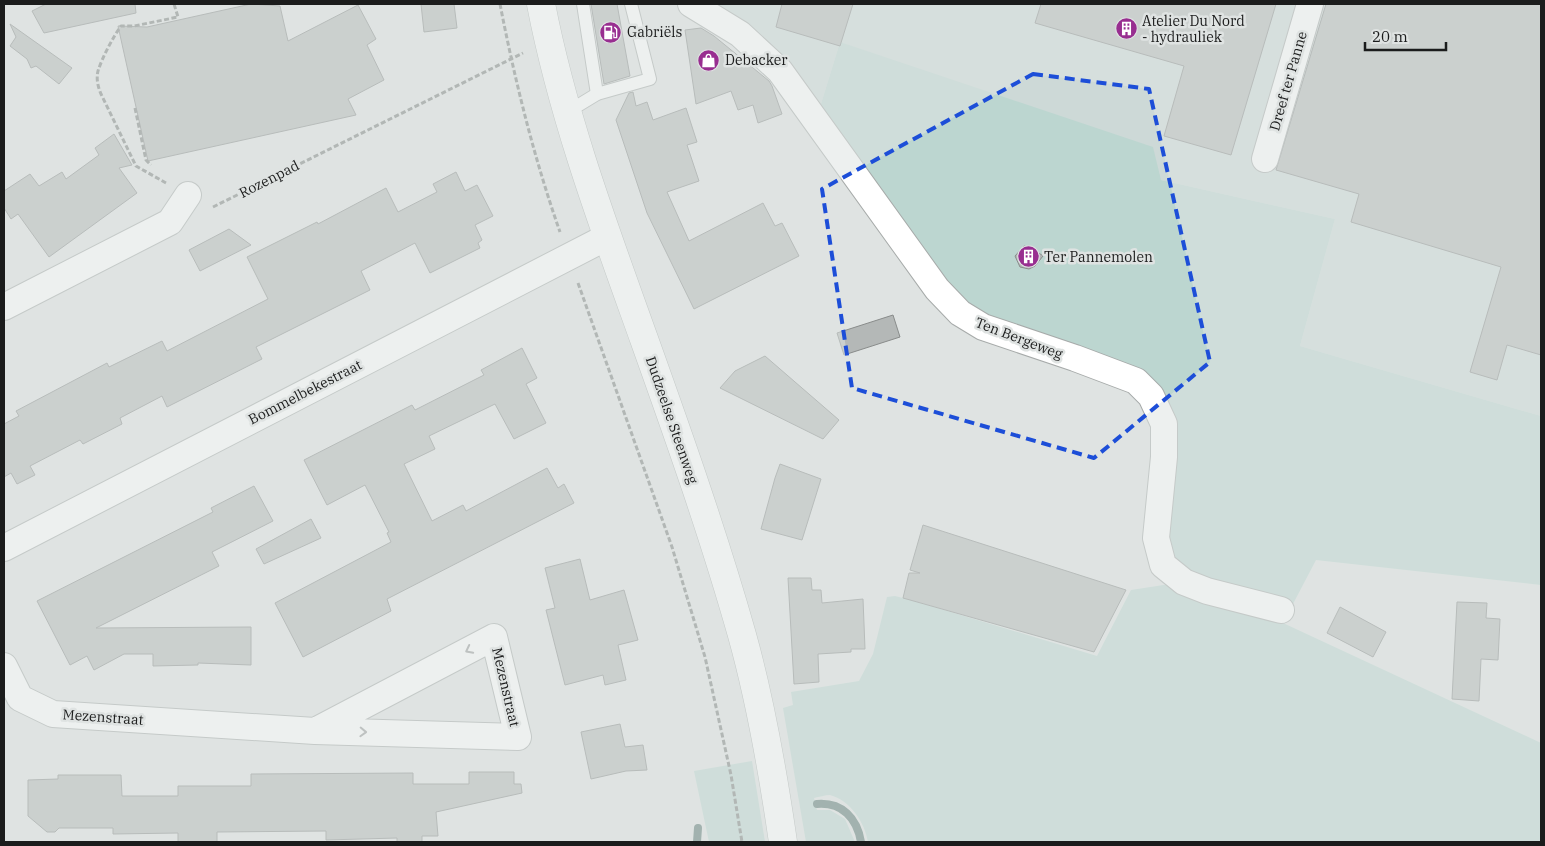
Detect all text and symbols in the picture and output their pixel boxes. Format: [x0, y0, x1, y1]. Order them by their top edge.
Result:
place label: Atelier Du Nord - hydrauliek [1142, 12, 1245, 46]
building icon: Atelier Du Nord - hydrauliek [1114, 17, 1138, 41]
fuel station icon: Gabriëls [599, 20, 623, 44]
scale bar [1365, 20, 1446, 52]
place label: Gabriëls [627, 23, 682, 41]
text: 20 m [1372, 27, 1408, 46]
street label: Dreef ter Panne [1265, 29, 1311, 133]
shop icon: Debacker [697, 48, 721, 72]
place label: Debacker [725, 51, 788, 69]
street label: Rozenpad [236, 156, 303, 202]
building icon: Ter Pannemolen [1016, 245, 1040, 269]
place label: Ter Pannemolen [1044, 248, 1153, 266]
street label: Ten Bergeweg [973, 313, 1066, 363]
street label: Dudzeelse Steenweg [642, 354, 702, 487]
street label: Bommelbekestraat [245, 356, 365, 428]
one-way arrow [465, 644, 474, 654]
street label: Mezenstraat [488, 645, 524, 729]
street label: Mezenstraat [62, 705, 144, 729]
one-way arrow [360, 727, 367, 737]

